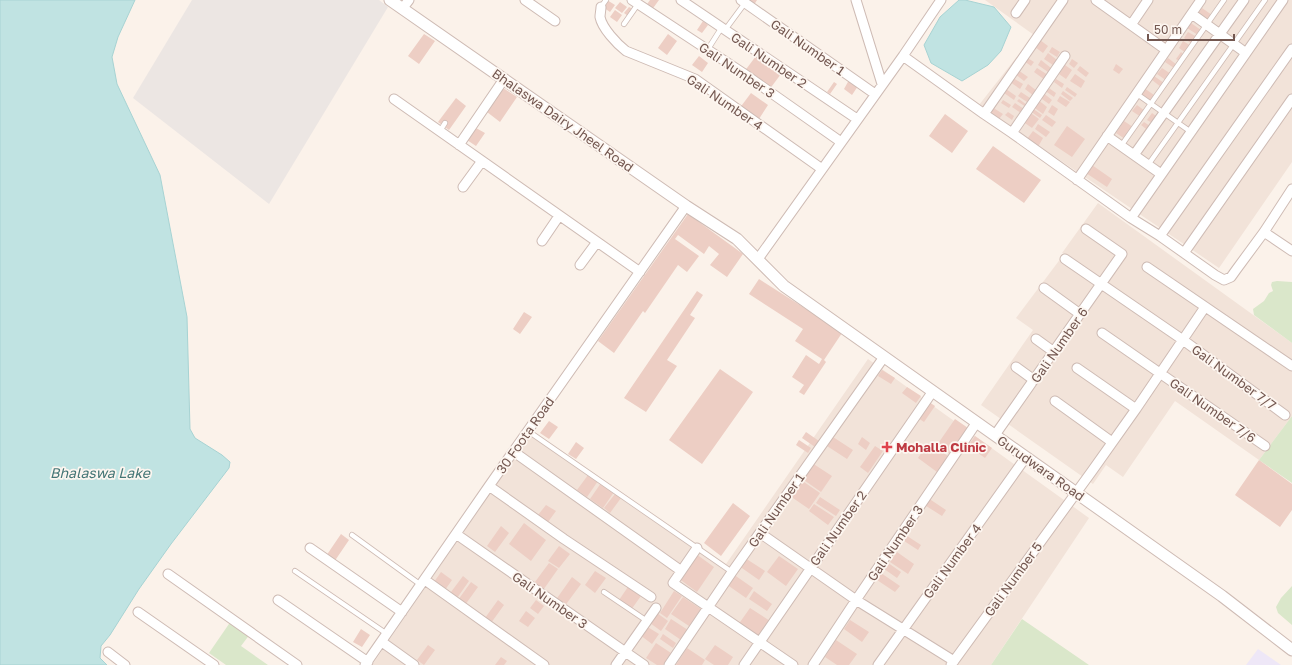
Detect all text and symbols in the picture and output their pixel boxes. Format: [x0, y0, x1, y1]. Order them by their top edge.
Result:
street label: Gali Number 1 [768, 16, 848, 78]
scale bar [1148, 16, 1234, 42]
text: 50 m [1154, 22, 1182, 37]
street label: Gali Number 2 [728, 29, 810, 91]
street label: Gali Number 3 [696, 39, 778, 101]
street label: Bhalaswa Dairy Jheel Road [489, 65, 637, 175]
street label: Gali Number 4 [684, 71, 766, 133]
street label: Gali Number 6 [1027, 304, 1091, 386]
street label: Gali Number 7/7 [1189, 341, 1279, 413]
street label: Gali Number 7/6 [1167, 374, 1259, 446]
street label: 30 Foota Road [493, 394, 557, 476]
street label: Gurudwara Road [994, 432, 1088, 504]
place label: Mohalla Clinic [896, 439, 987, 455]
marker: Mohalla Clinic [881, 441, 893, 453]
water label: Bhalaswa Lake [50, 464, 151, 481]
street label: Gali Number 1 [745, 470, 807, 550]
street label: Gali Number 2 [806, 487, 870, 569]
street label: Gali Number 3 [864, 502, 926, 584]
street label: Gali Number 4 [920, 520, 985, 601]
street label: Gali Number 5 [981, 539, 1045, 619]
street label: Gali Number 3 [509, 568, 591, 632]

